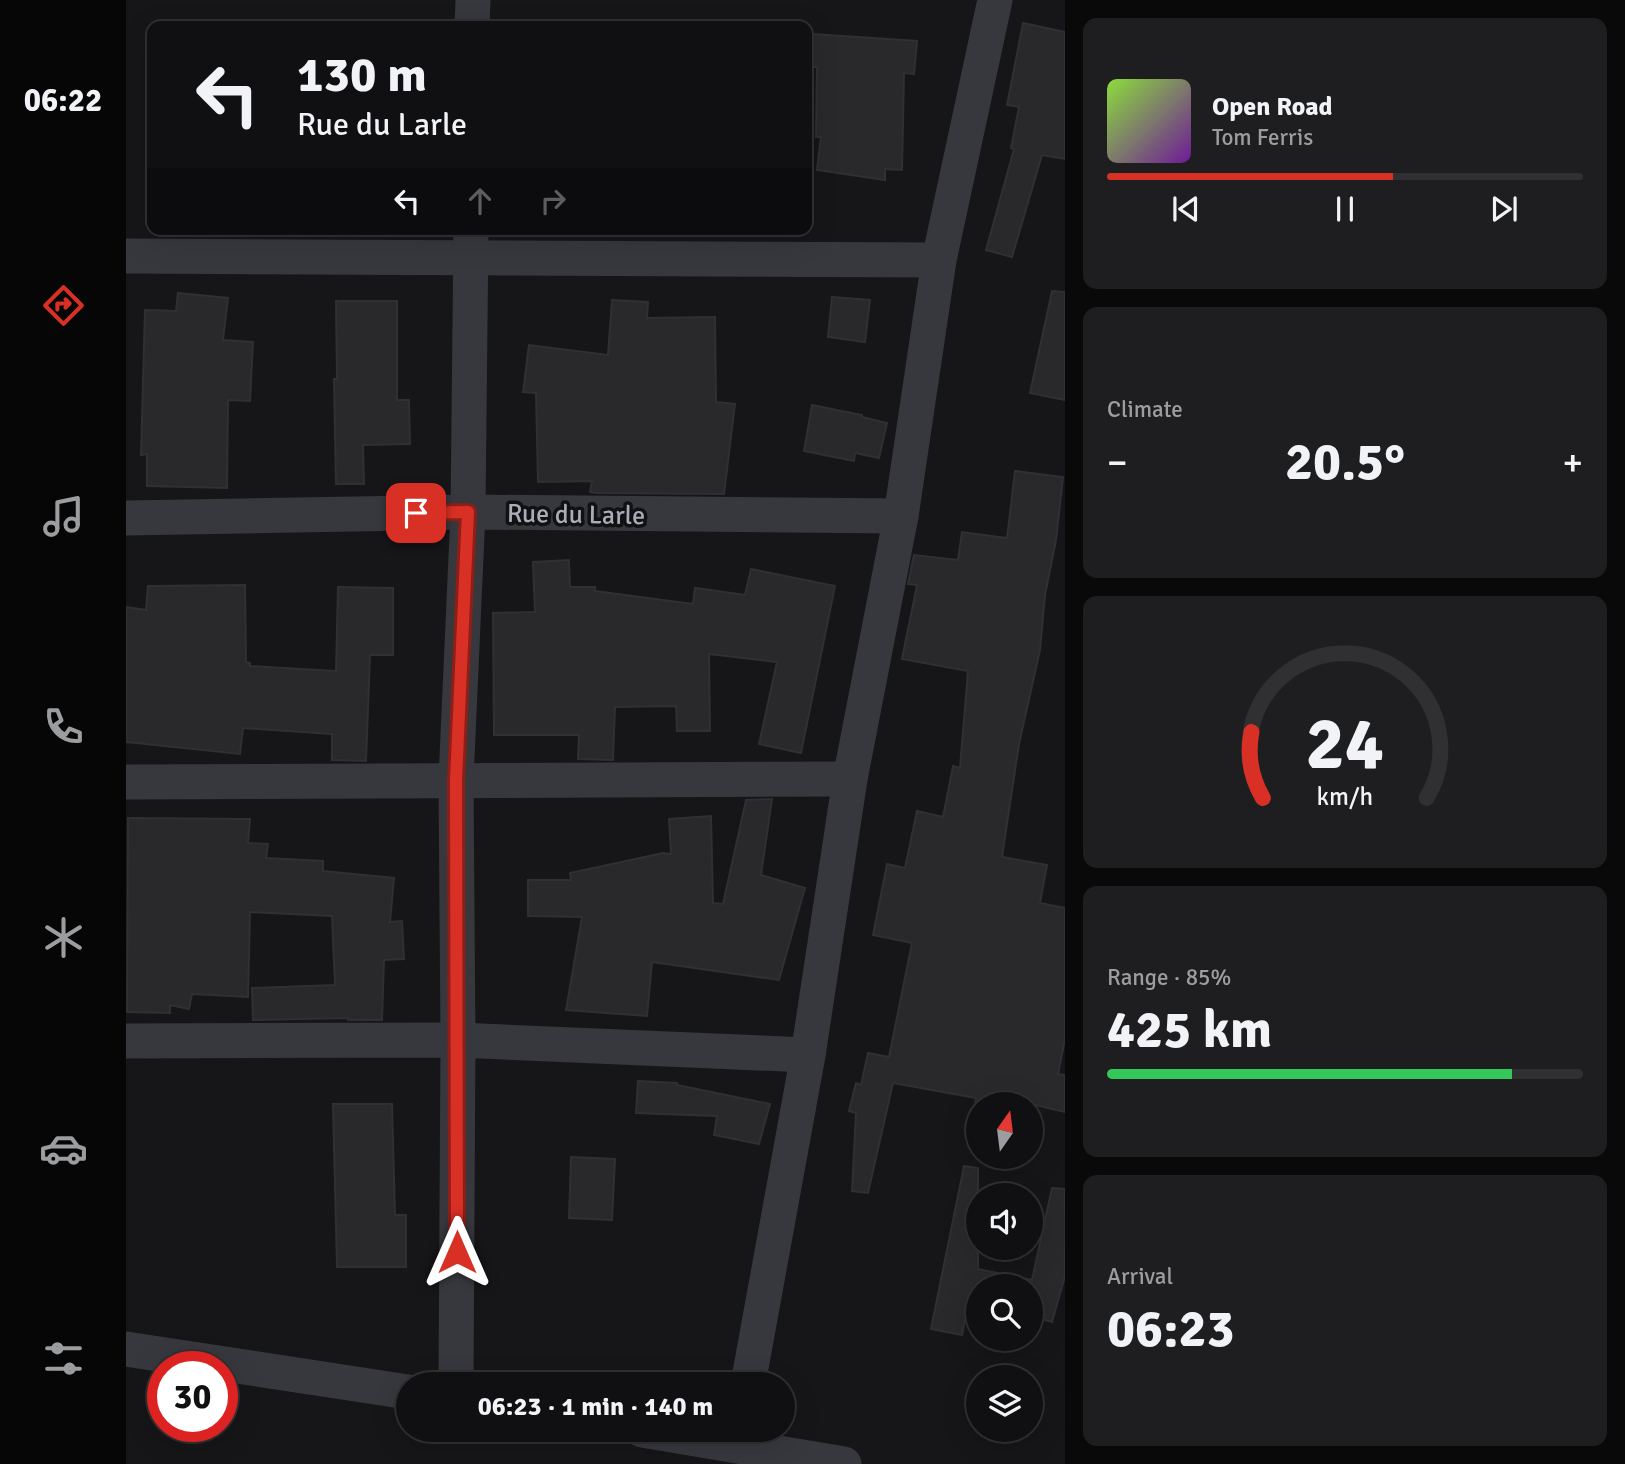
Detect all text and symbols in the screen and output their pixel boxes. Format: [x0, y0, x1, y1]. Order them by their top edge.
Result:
text: 130 m [297, 45, 427, 105]
icon: left [182, 49, 273, 140]
text: 06:22 [24, 81, 102, 120]
text: Open Road [1212, 91, 1333, 123]
text: Rue du Larle [297, 105, 467, 144]
text: Tom Ferris [1212, 123, 1313, 152]
icon: left [388, 182, 426, 220]
icon: ahead [461, 182, 499, 220]
icon: right [534, 182, 572, 220]
icon: previous [1167, 190, 1205, 228]
icon: pause [1326, 190, 1364, 228]
icon: next [1485, 190, 1523, 228]
icon: directions [39, 281, 88, 330]
text: Climate [1107, 395, 1183, 424]
text: 20.5° [1285, 430, 1405, 494]
text: − [1107, 439, 1128, 486]
text: + [1562, 439, 1583, 486]
pin [386, 483, 446, 543]
icon: music [39, 492, 88, 541]
icon: arrive [397, 494, 435, 532]
street label: Rue du Larle [507, 498, 645, 532]
text: 24 [1306, 700, 1384, 789]
icon: phone [39, 702, 88, 751]
text: km/h [1317, 781, 1373, 812]
icon: climate [39, 913, 88, 962]
text: Range · 85% [1107, 963, 1231, 992]
text: 425 km [1107, 998, 1272, 1062]
north arrow [966, 1092, 1043, 1169]
map controls [966, 1092, 1043, 1442]
icon: car [39, 1124, 88, 1173]
button: sound [966, 1183, 1043, 1260]
position arrow [420, 1215, 494, 1289]
text: Arrival [1107, 1262, 1173, 1291]
button: search [966, 1274, 1043, 1351]
text: 06:23 [1107, 1297, 1235, 1361]
icon: filters [39, 1334, 88, 1383]
speed limit sign: 30 [147, 1351, 238, 1442]
button: layers [966, 1365, 1043, 1442]
text: 06:23 · 1 min · 140 m [478, 1391, 713, 1423]

